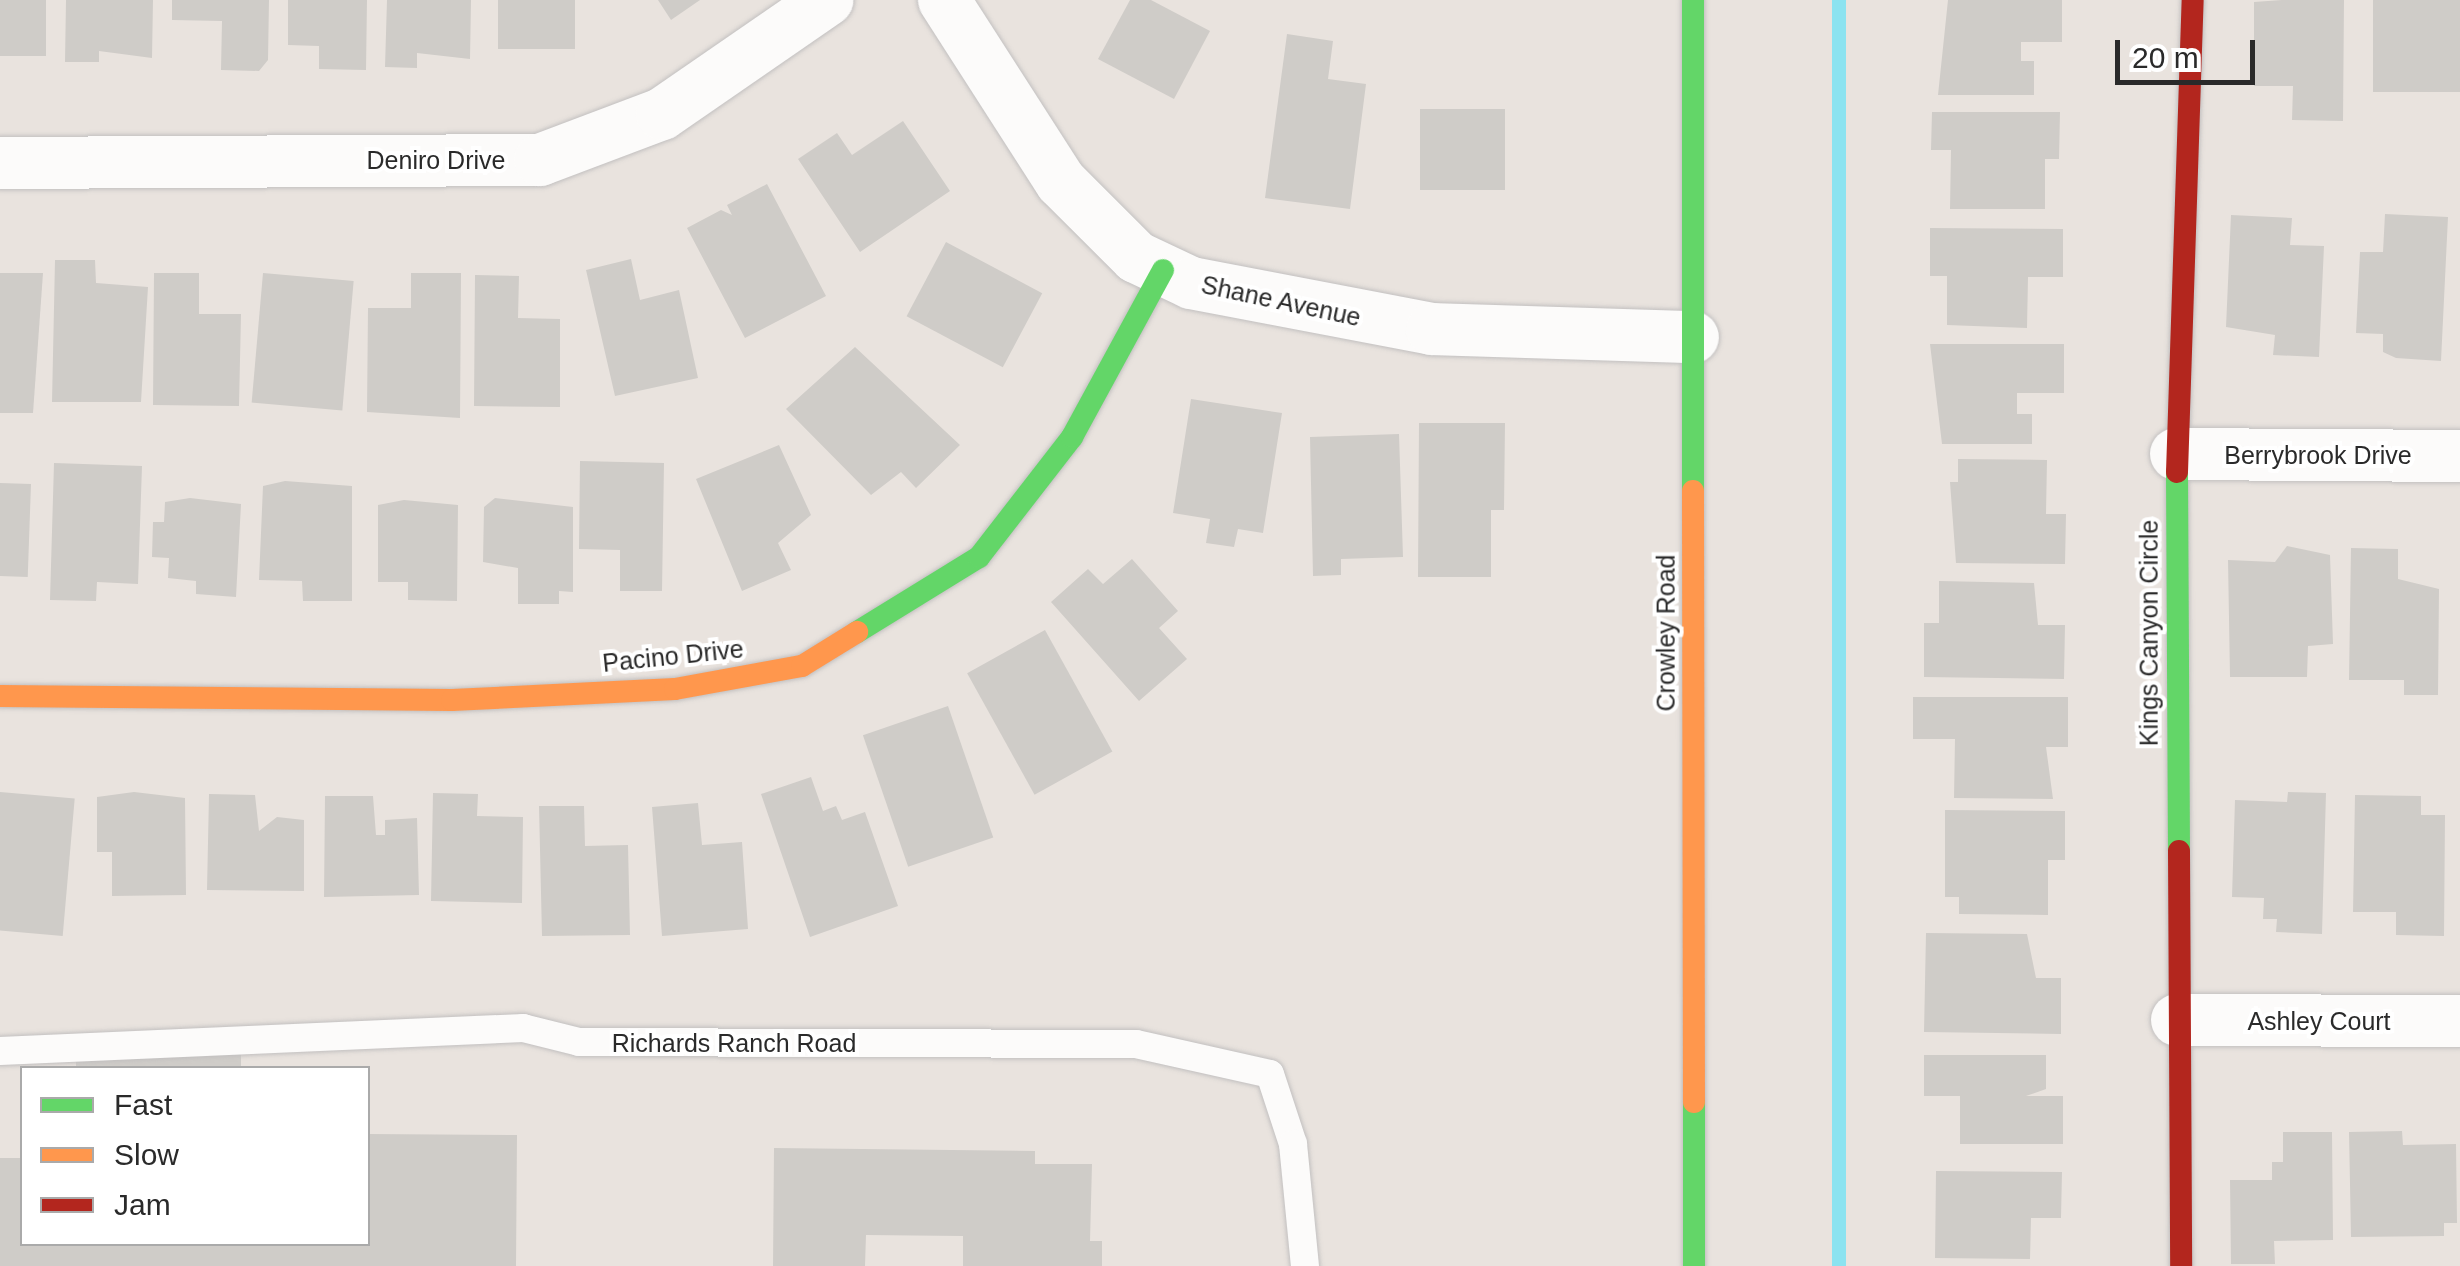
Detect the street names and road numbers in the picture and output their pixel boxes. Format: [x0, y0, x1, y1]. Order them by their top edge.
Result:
street label: Deniro Drive [367, 145, 505, 175]
street label: Shane Avenue [1198, 269, 1364, 333]
street label: Berrybrook Drive [2224, 440, 2412, 470]
street label: Kings Canyon Circle [2134, 520, 2164, 746]
street label: Crowley Road [1651, 554, 1681, 712]
street label: Pacino Drive [601, 634, 745, 678]
street label: Ashley Court [2247, 1006, 2391, 1036]
street label: Richards Ranch Road [612, 1028, 856, 1058]

